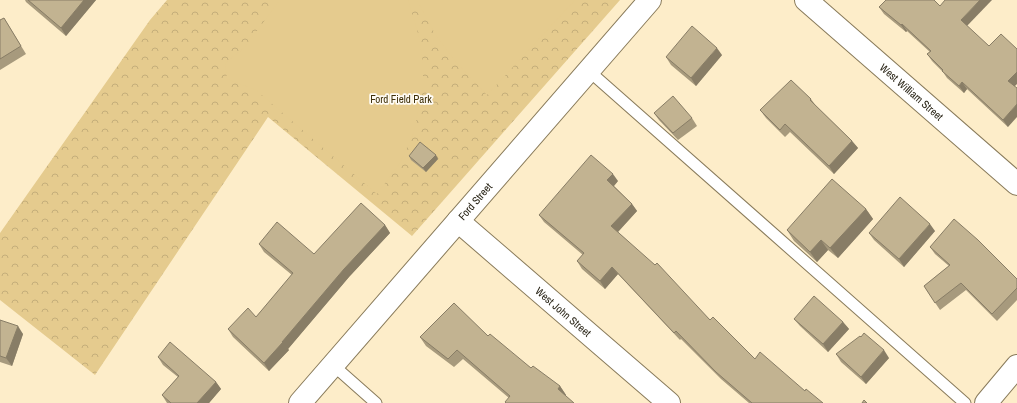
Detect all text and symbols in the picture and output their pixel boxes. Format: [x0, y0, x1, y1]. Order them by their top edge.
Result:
street label: West William Street [877, 61, 947, 124]
park label: Ford Field Park [370, 92, 432, 106]
street label: Ford Street [455, 180, 495, 223]
street label: West John Street [532, 284, 594, 340]

